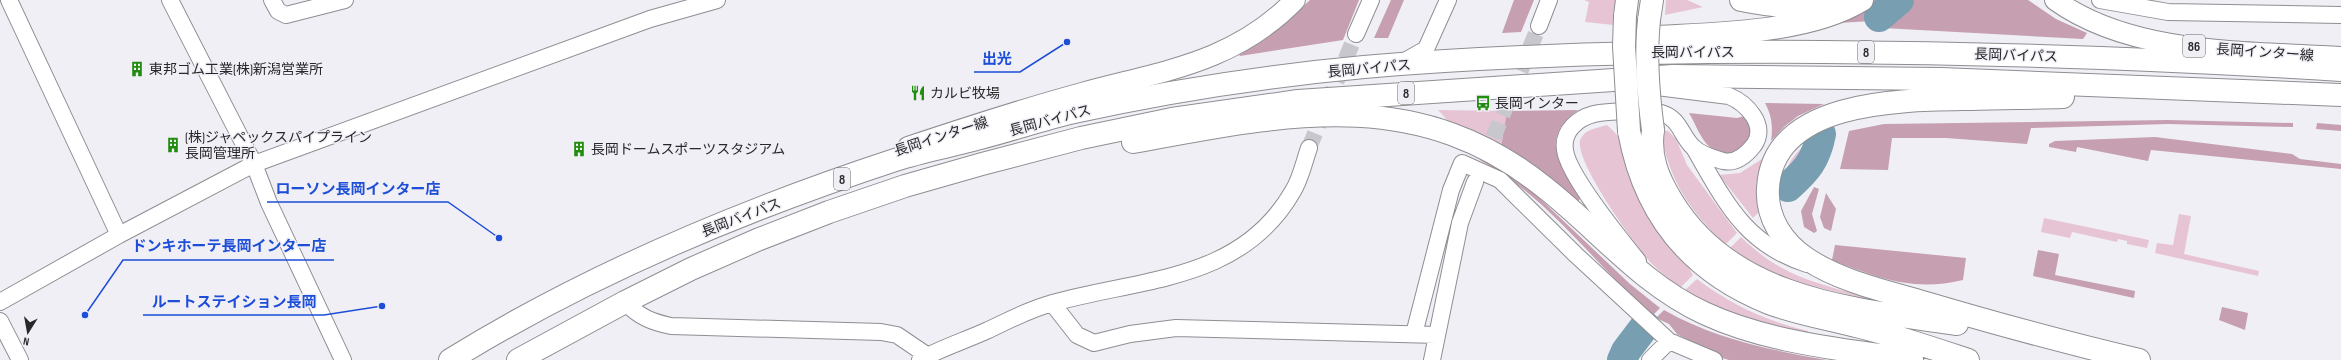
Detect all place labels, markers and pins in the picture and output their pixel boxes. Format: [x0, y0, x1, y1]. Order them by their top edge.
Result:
callout: 出光 [974, 45, 1020, 72]
building icon: 東邦ゴム工業(株)新潟営業所 [128, 60, 146, 78]
place label: 東邦ゴム工業(株)新潟営業所 [149, 61, 323, 78]
restaurant icon: カルビ牧場 [909, 84, 927, 102]
place label: カルビ牧場 [930, 85, 1000, 102]
bus stop icon: 長岡インター [1474, 94, 1492, 112]
place label: 長岡インター [1495, 95, 1579, 112]
place label: (株)ジャペックスパイプライン 長岡管理所 [185, 129, 372, 162]
building icon: (株)ジャペックスパイプライン 長岡管理所 [164, 136, 182, 154]
building icon: 長岡ドームスポーツスタジアム [570, 140, 588, 158]
place label: 長岡ドームスポーツスタジアム [591, 141, 785, 158]
callout: ローソン長岡インター店 [267, 175, 448, 202]
callout: ドンキホーテ長岡インター店 [123, 233, 334, 260]
callout: ルートステイション長岡 [143, 288, 324, 315]

